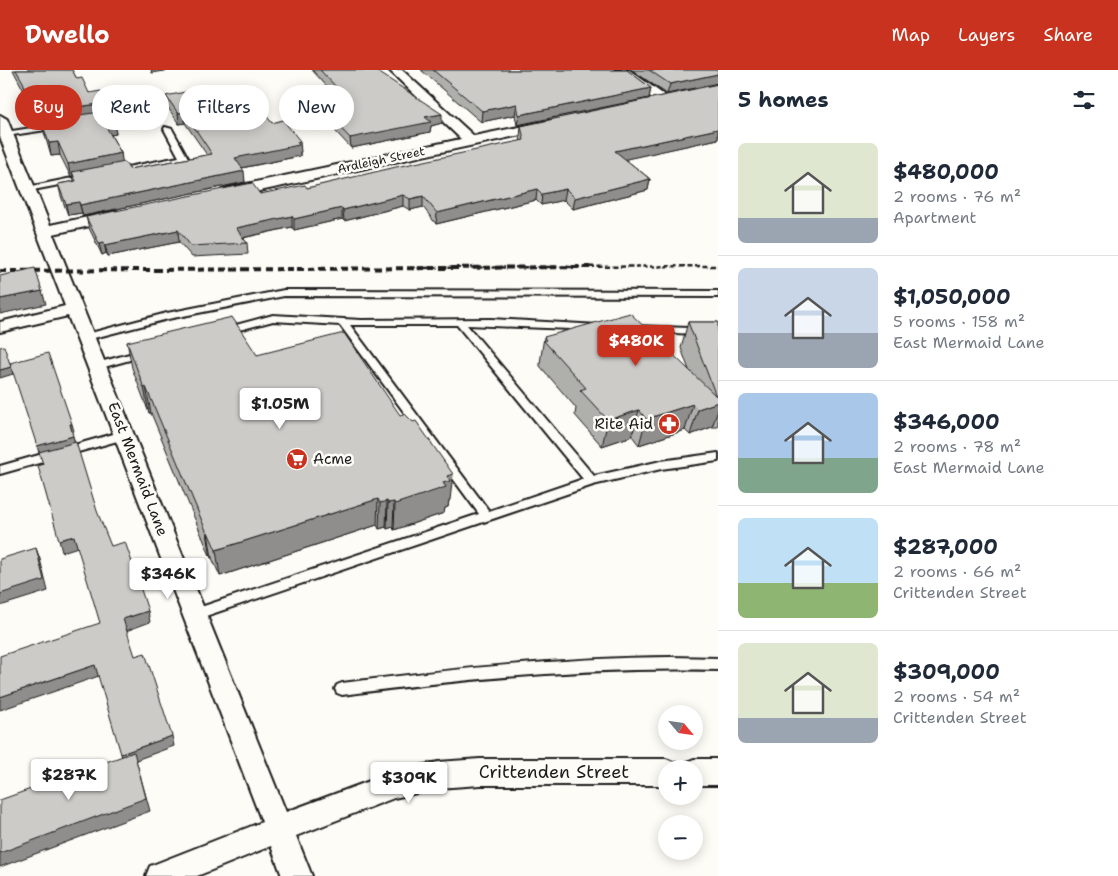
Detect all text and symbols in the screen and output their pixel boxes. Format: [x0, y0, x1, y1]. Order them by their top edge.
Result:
text: Dwello [25, 19, 110, 51]
text: Map [892, 23, 930, 47]
text: Layers [958, 23, 1015, 47]
text: Share [1043, 23, 1093, 47]
chip: Buy [15, 85, 82, 130]
chip: Rent [92, 85, 169, 130]
chip: Filters [179, 85, 269, 130]
chip: New [279, 85, 354, 130]
text: 5 homes [738, 86, 829, 114]
icon: filters [1070, 86, 1098, 114]
street label: Ardleigh Street [336, 143, 426, 177]
text: $480,000 [893, 158, 999, 186]
icon: home [778, 163, 838, 223]
text: 2 rooms · 76 m² [893, 186, 1021, 207]
text: Apartment [893, 207, 976, 228]
text: $1,050,000 [893, 283, 1011, 311]
icon: home [778, 288, 838, 348]
text: 5 rooms · 158 m² [893, 311, 1025, 332]
pin: $480K [601, 324, 671, 367]
text: $480K [608, 330, 664, 351]
text: East Mermaid Lane [893, 332, 1045, 353]
pin: $1.05M [239, 388, 321, 430]
text: $1.05M [251, 393, 309, 414]
street label: East Mermaid Lane [103, 399, 173, 539]
text: $346,000 [893, 408, 1000, 436]
pharmacy icon: Rite Aid [657, 412, 681, 436]
icon: home [778, 413, 838, 473]
place label: Rite Aid [595, 414, 653, 434]
text: 2 rooms · 78 m² [893, 436, 1021, 457]
supermarket icon: Acme [285, 447, 309, 471]
place label: Acme [313, 449, 353, 469]
text: East Mermaid Lane [893, 457, 1045, 478]
text: $287,000 [893, 533, 998, 561]
icon: home [778, 538, 838, 598]
pin: $346K [133, 558, 203, 600]
text: 2 rooms · 66 m² [893, 561, 1021, 582]
text: $346K [140, 563, 196, 584]
text: Crittenden Street [893, 582, 1027, 603]
text: $309,000 [893, 658, 1000, 686]
icon: home [778, 663, 838, 723]
text: 2 rooms · 54 m² [893, 686, 1020, 707]
north arrow [658, 705, 702, 750]
map controls [658, 705, 703, 860]
text: Crittenden Street [893, 707, 1027, 728]
pin: $287K [34, 758, 104, 801]
street label: Crittenden Street [479, 760, 629, 784]
button: + [658, 760, 703, 805]
pin: $309K [374, 762, 444, 804]
text: $287K [42, 764, 96, 785]
text: $309K [381, 767, 437, 788]
button: − [658, 815, 703, 860]

